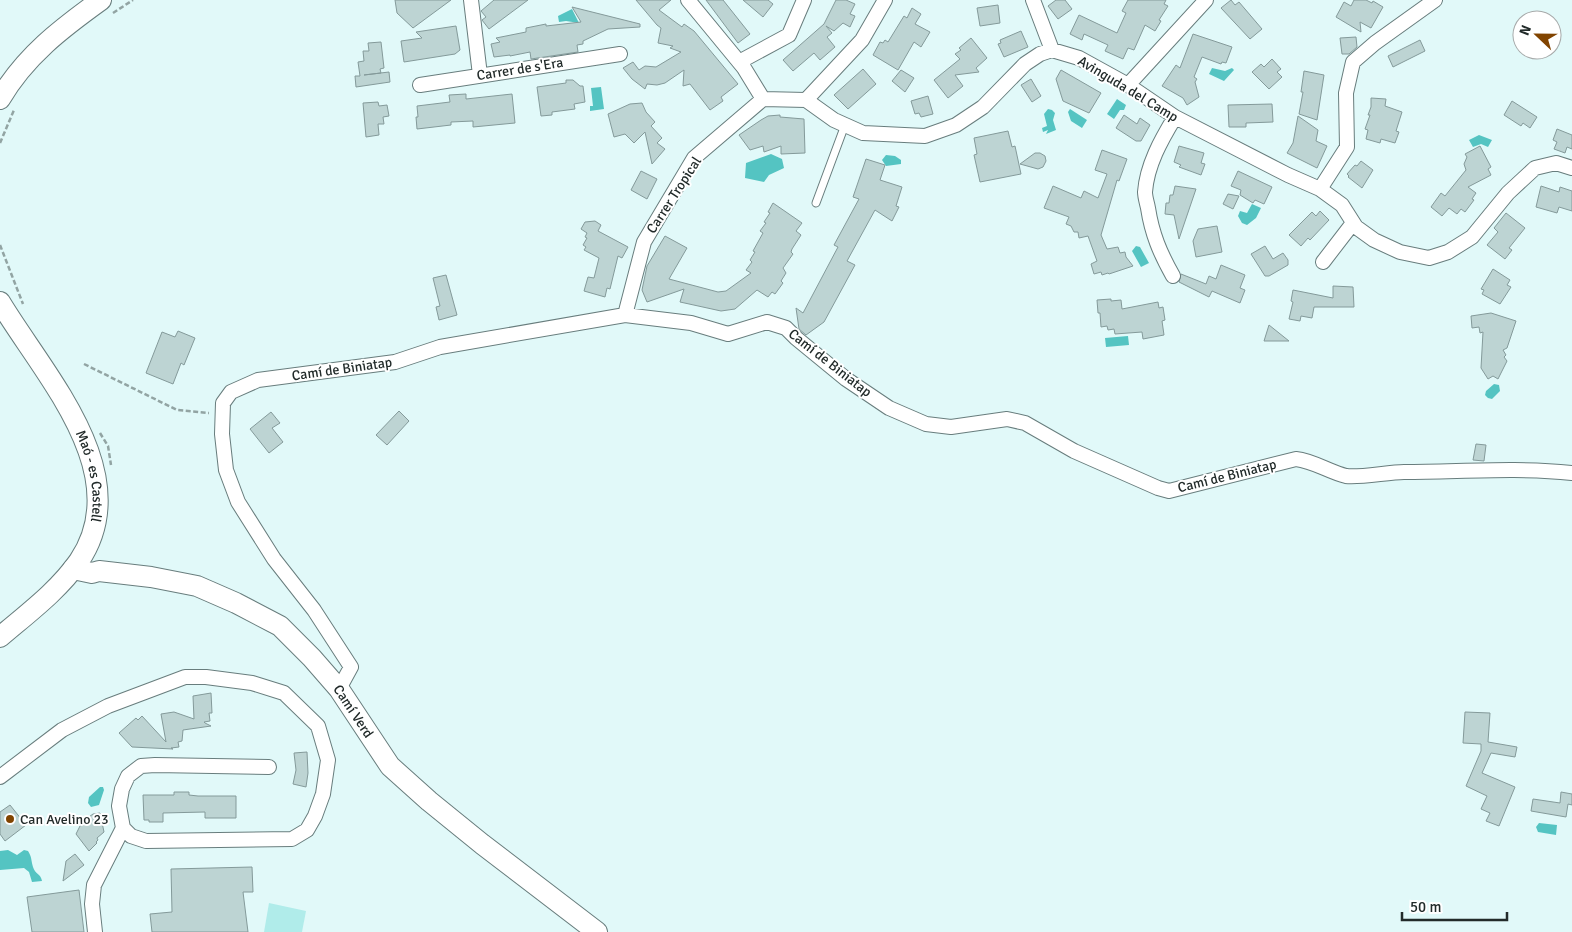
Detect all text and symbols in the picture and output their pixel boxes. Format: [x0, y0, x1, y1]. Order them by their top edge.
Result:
north arrow [1512, 10, 1562, 60]
text: N [1516, 23, 1535, 38]
street label: Avinguda del Camp [1075, 52, 1181, 126]
street label: Carrer de s'Era [476, 54, 564, 84]
street label: Carrer Tropical [643, 153, 705, 237]
street label: Camí de Biniatap [785, 325, 875, 401]
street label: Camí de Biniatap [291, 354, 393, 384]
street label: Maó - es Castell [72, 427, 106, 524]
street label: Camí de Biniatap [1176, 456, 1278, 496]
street label: Camí Verd [330, 681, 377, 741]
place label: Can Avelino 23 [20, 811, 109, 828]
marker: Can Avelino 23 [4, 813, 16, 825]
scale bar [1402, 890, 1507, 922]
text: 50 m [1410, 898, 1441, 916]

